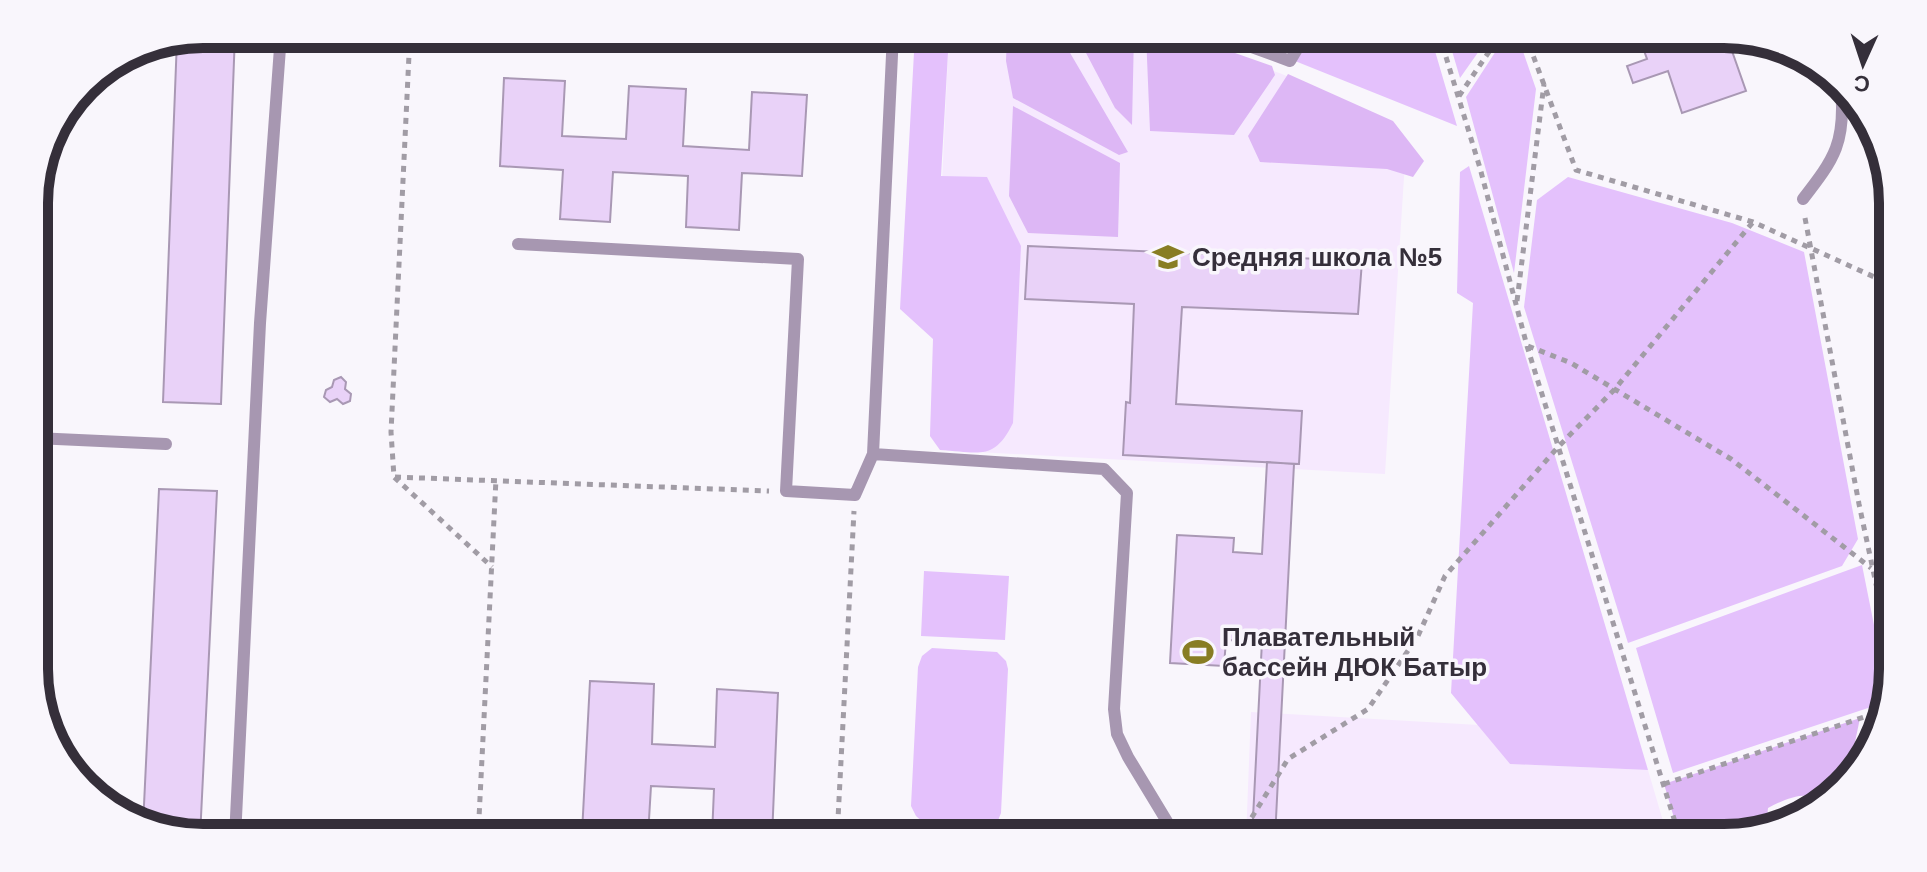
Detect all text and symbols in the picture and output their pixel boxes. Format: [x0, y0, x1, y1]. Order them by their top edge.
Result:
north arrow [1823, 24, 1903, 104]
text: С [1853, 71, 1871, 96]
school or university icon: Средняя школа №5 [1151, 240, 1185, 274]
place label: Средняя школа №5 [1192, 242, 1442, 272]
place label: Плавательный бассейн ДЮК Батыр [1222, 622, 1487, 682]
sports icon: Плавательный бассейн ДЮК Батыр [1181, 635, 1215, 669]

